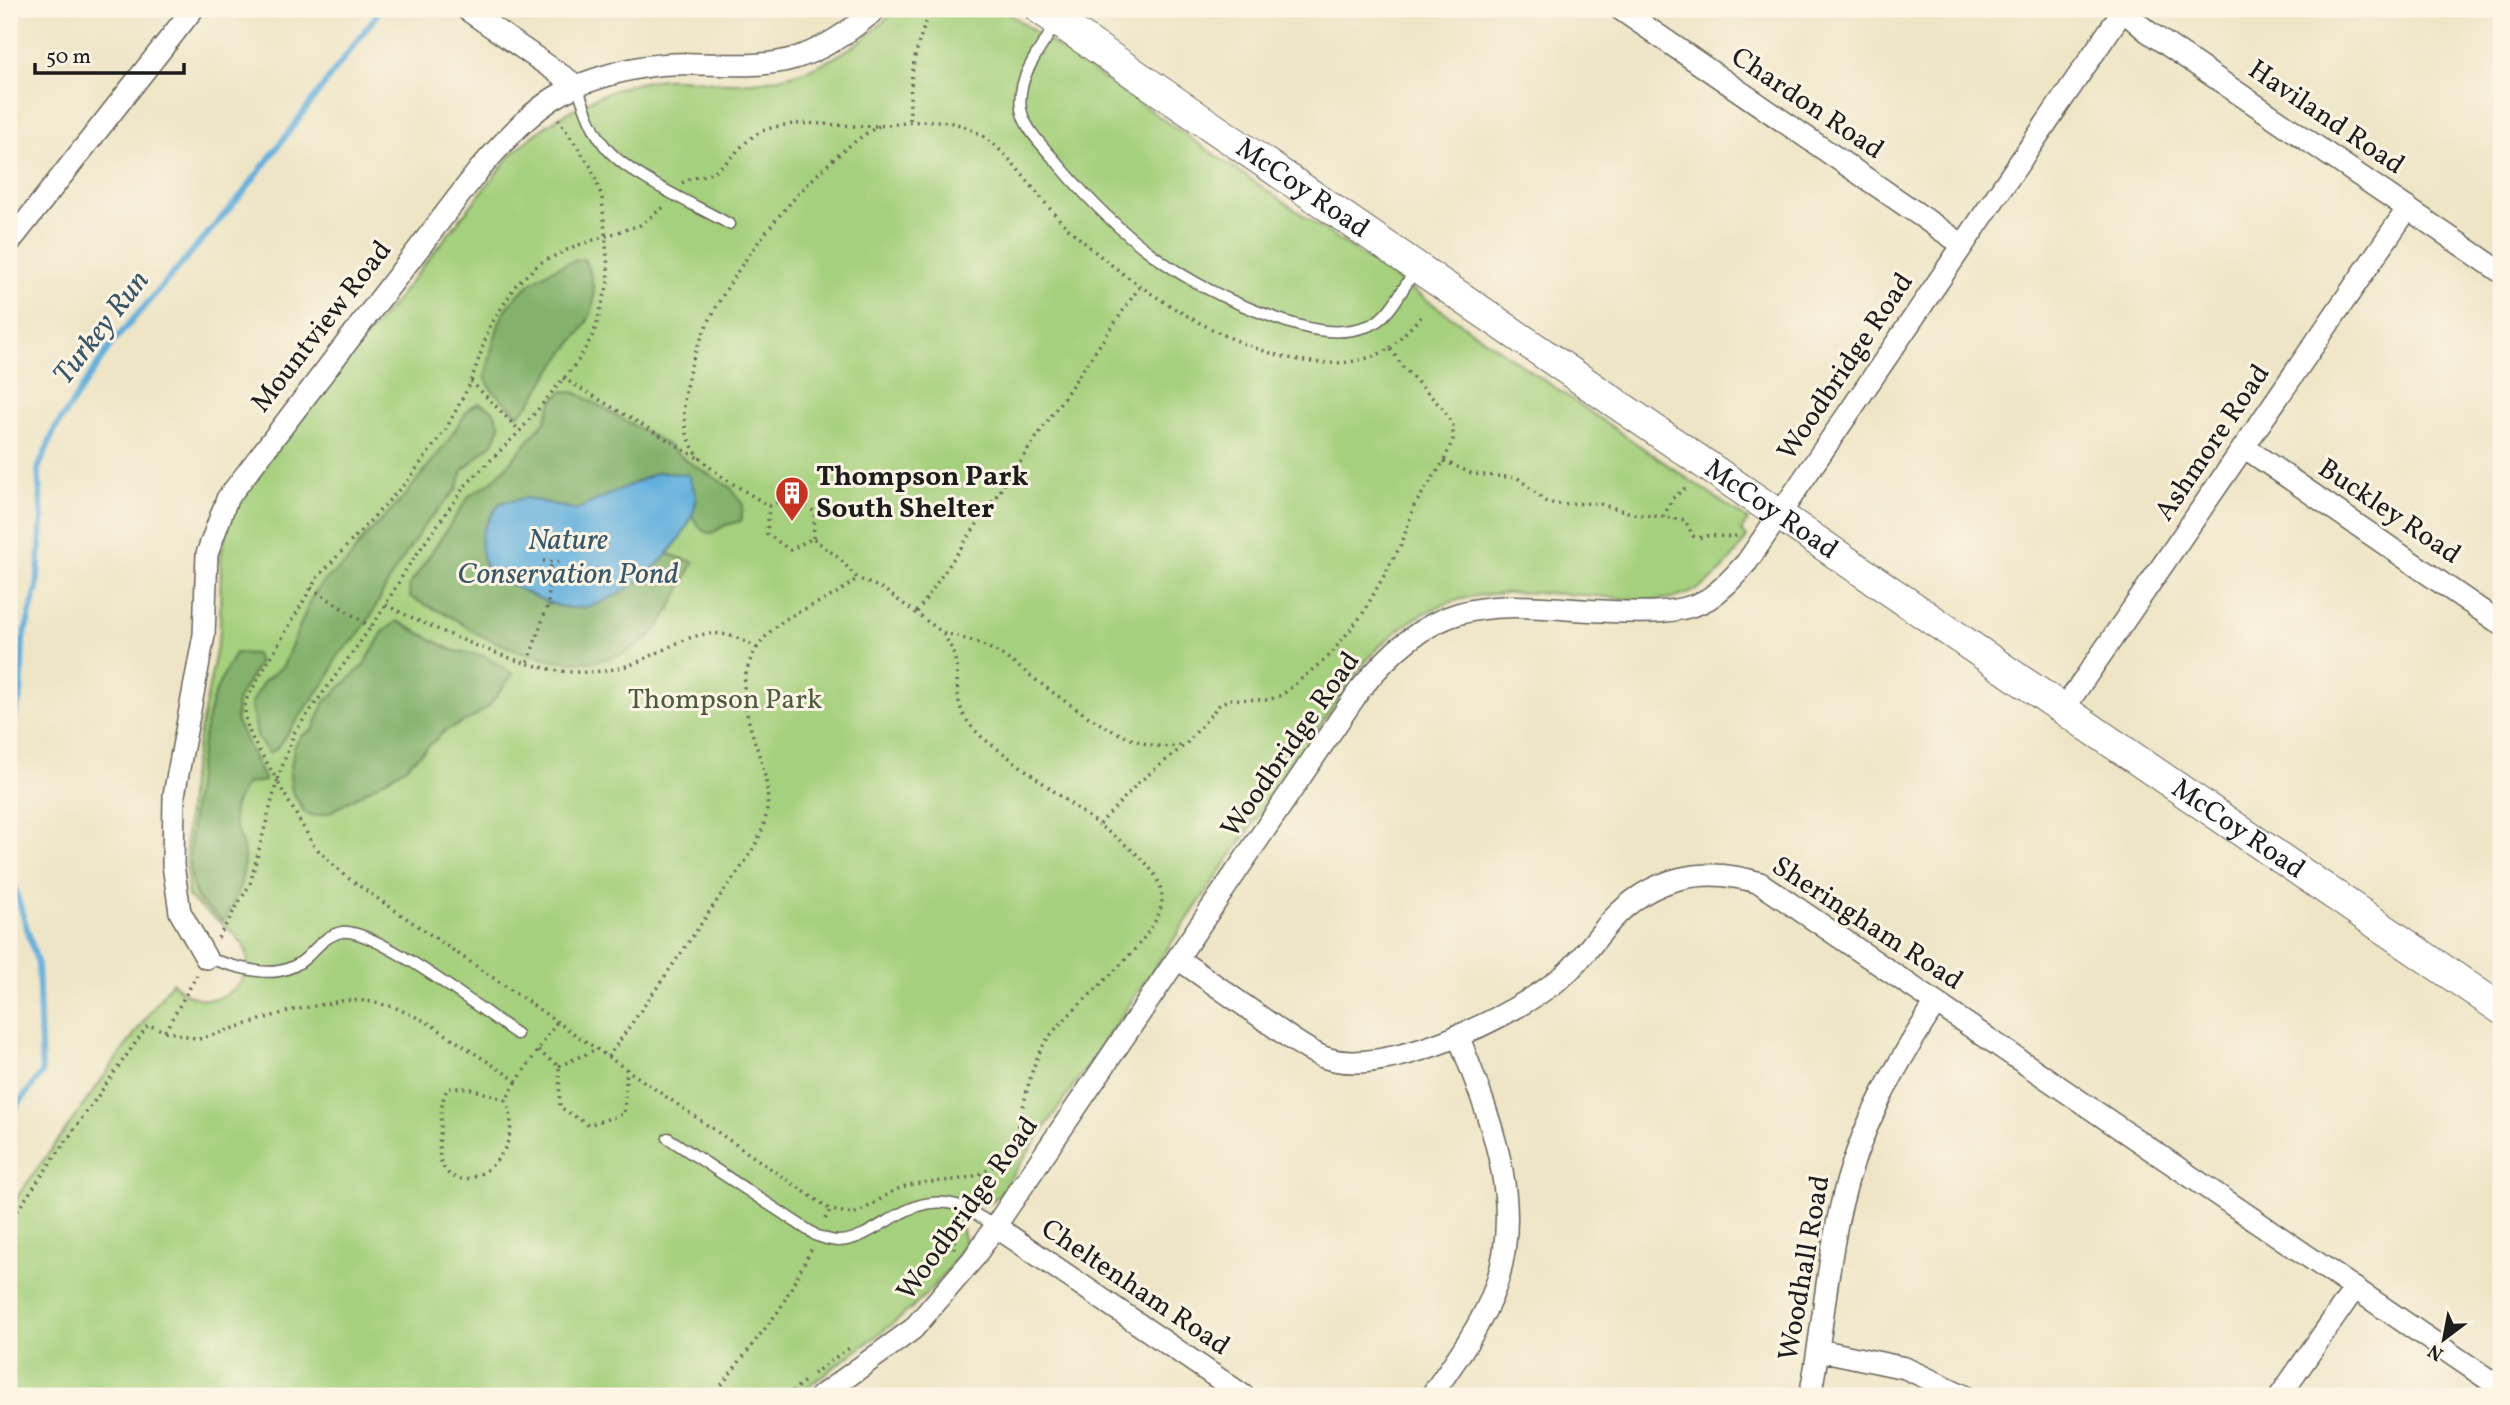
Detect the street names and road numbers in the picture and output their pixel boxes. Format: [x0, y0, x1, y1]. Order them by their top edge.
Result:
street label: Chardon Road [1723, 38, 1891, 170]
street label: Haviland Road [2240, 51, 2412, 185]
street label: McCoy Road [1228, 129, 1377, 248]
street label: Mountview Road [242, 233, 402, 421]
street label: Woodbridge Road [1769, 265, 1923, 469]
street label: Ashmore Road [2146, 357, 2280, 529]
street label: McCoy Road [1697, 450, 1846, 569]
street label: Buckley Road [2310, 450, 2468, 574]
street label: Woodbridge Road [1212, 644, 1370, 846]
street label: McCoy Road [2164, 770, 2313, 889]
street label: Sheringham Road [1764, 848, 1970, 1000]
street label: Woodbridge Road [888, 1109, 1048, 1309]
street label: Woodhall Road [1770, 1172, 1840, 1364]
street label: Cheltenham Road [1033, 1210, 1237, 1366]

